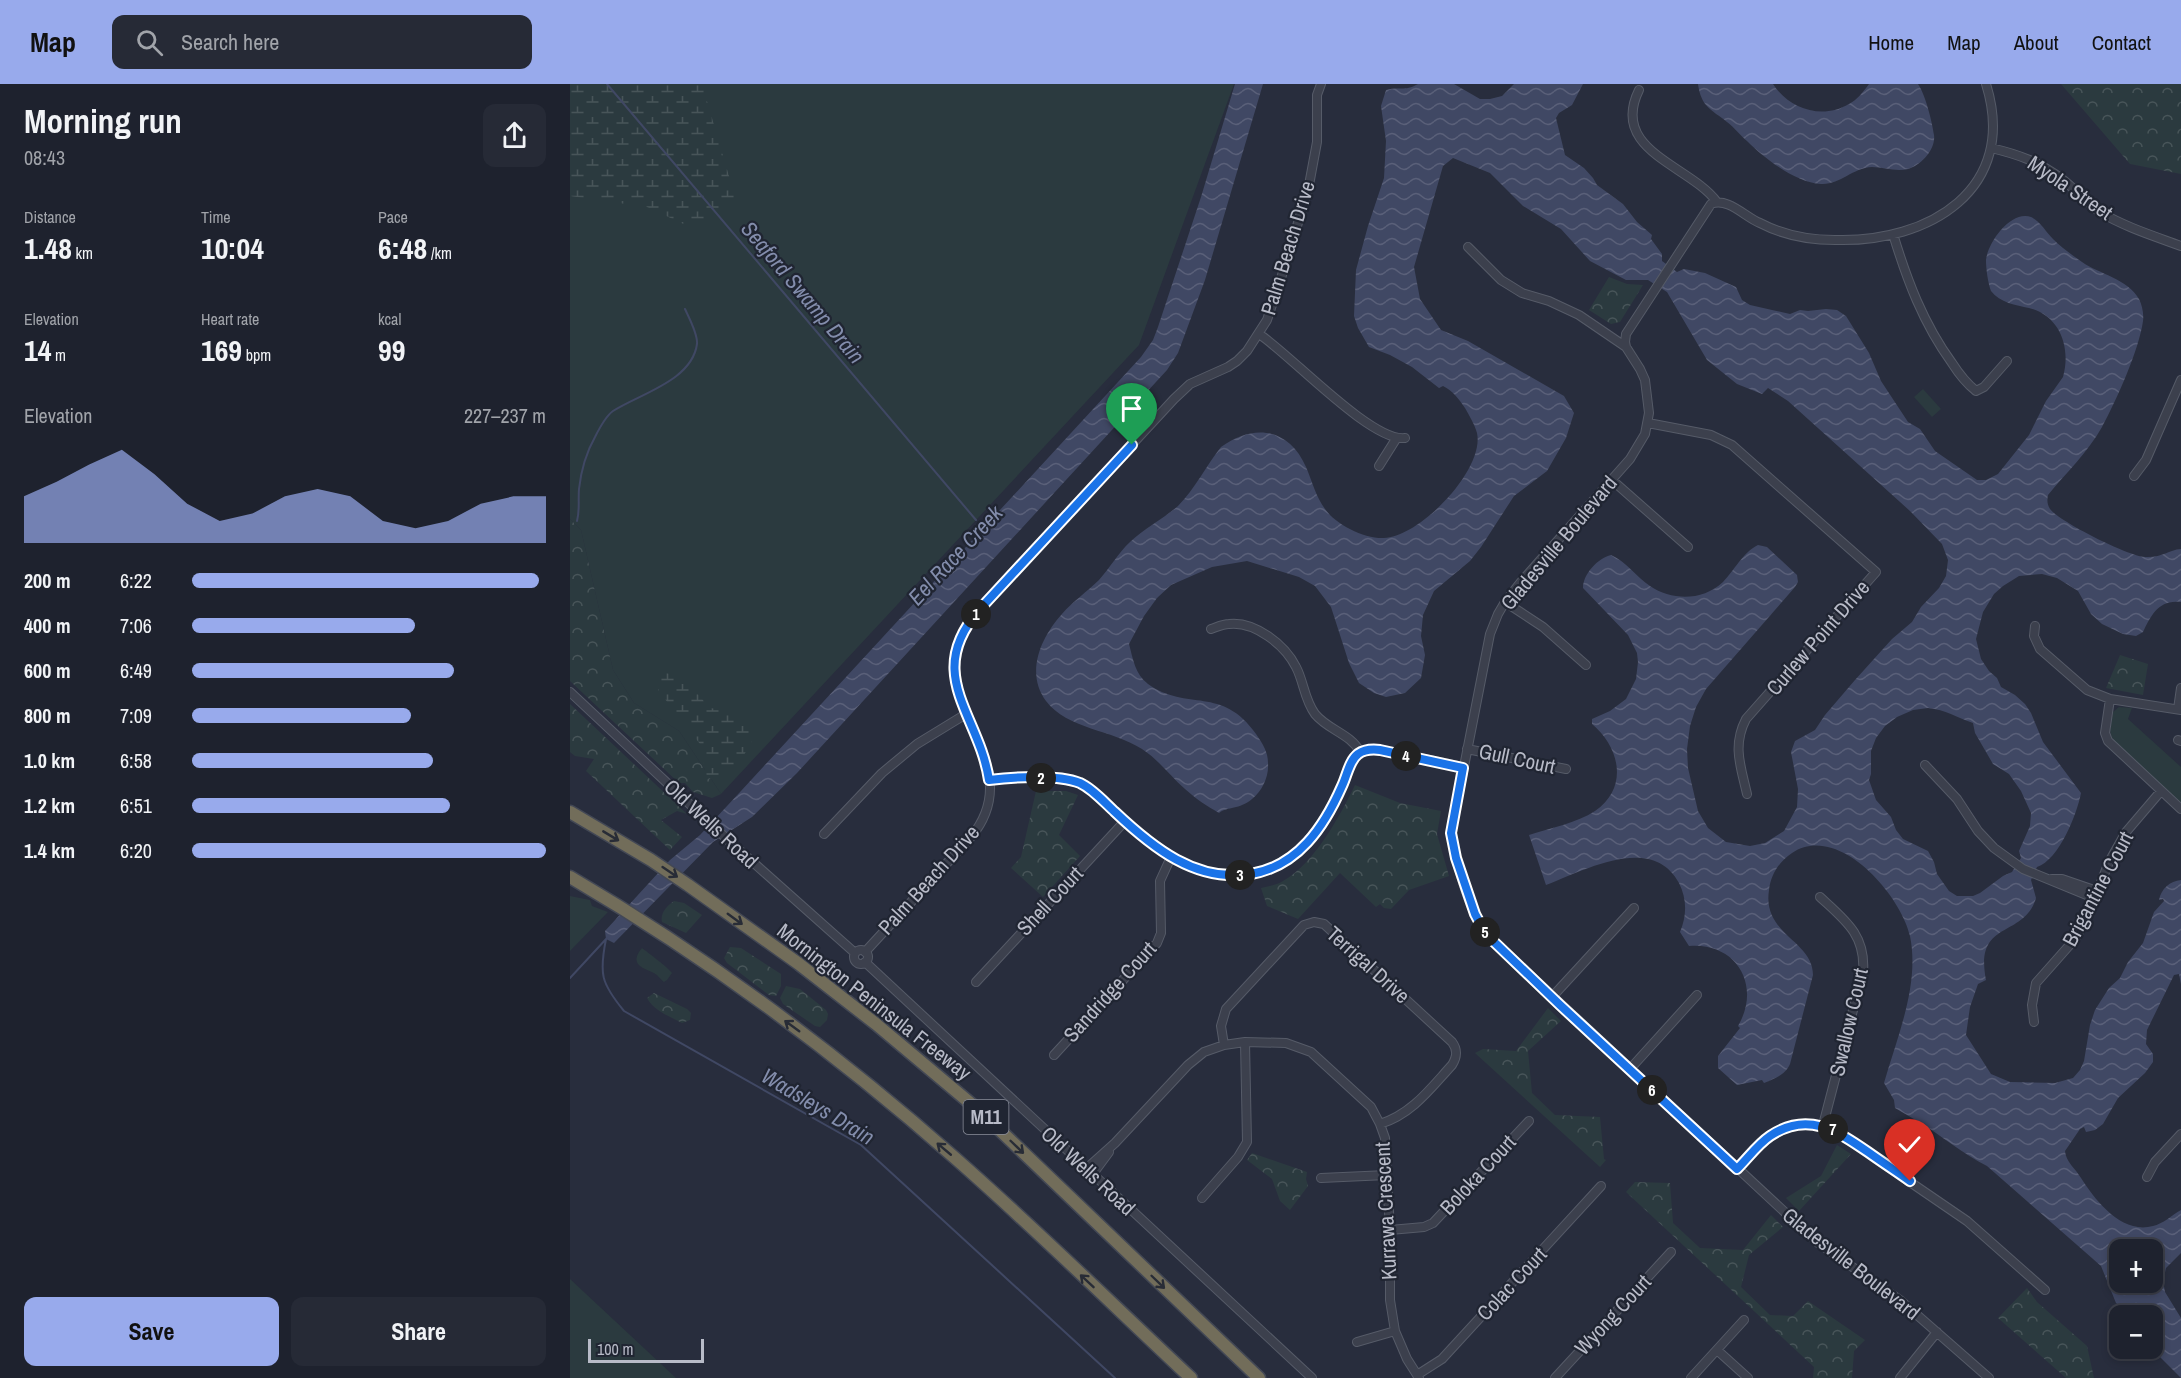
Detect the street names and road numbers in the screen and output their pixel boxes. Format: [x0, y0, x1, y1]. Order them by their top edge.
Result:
street label: Myola Street [2022, 149, 2119, 227]
street label: Palm Beach Drive [1253, 177, 1322, 318]
street label: Gladesville Boulevard [1494, 469, 1624, 616]
street label: Curlew Point Drive [1759, 574, 1876, 702]
street label: Gull Court [1476, 736, 1558, 781]
street label: Old Wells Road [658, 772, 765, 875]
street label: Palm Beach Drive [871, 818, 986, 941]
street label: Brigantine Court [2055, 826, 2140, 951]
street label: Shell Court [1010, 859, 1089, 942]
street label: Mornington Peninsula Freeway [771, 917, 978, 1087]
street label: Terrigal Drive [1320, 919, 1416, 1010]
street label: Sandridge Court [1057, 935, 1163, 1048]
street label: Swallow Court [1822, 965, 1875, 1079]
road number: M11 [964, 1100, 1008, 1134]
street label: Old Wells Road [1035, 1119, 1142, 1222]
street label: Boloka Court [1433, 1128, 1522, 1221]
street label: Kurrawa Crescent [1367, 1141, 1404, 1281]
street label: Gladesville Boulevard [1776, 1201, 1926, 1327]
street label: Colac Court [1470, 1240, 1553, 1327]
street label: Wyong Court [1568, 1268, 1658, 1361]

